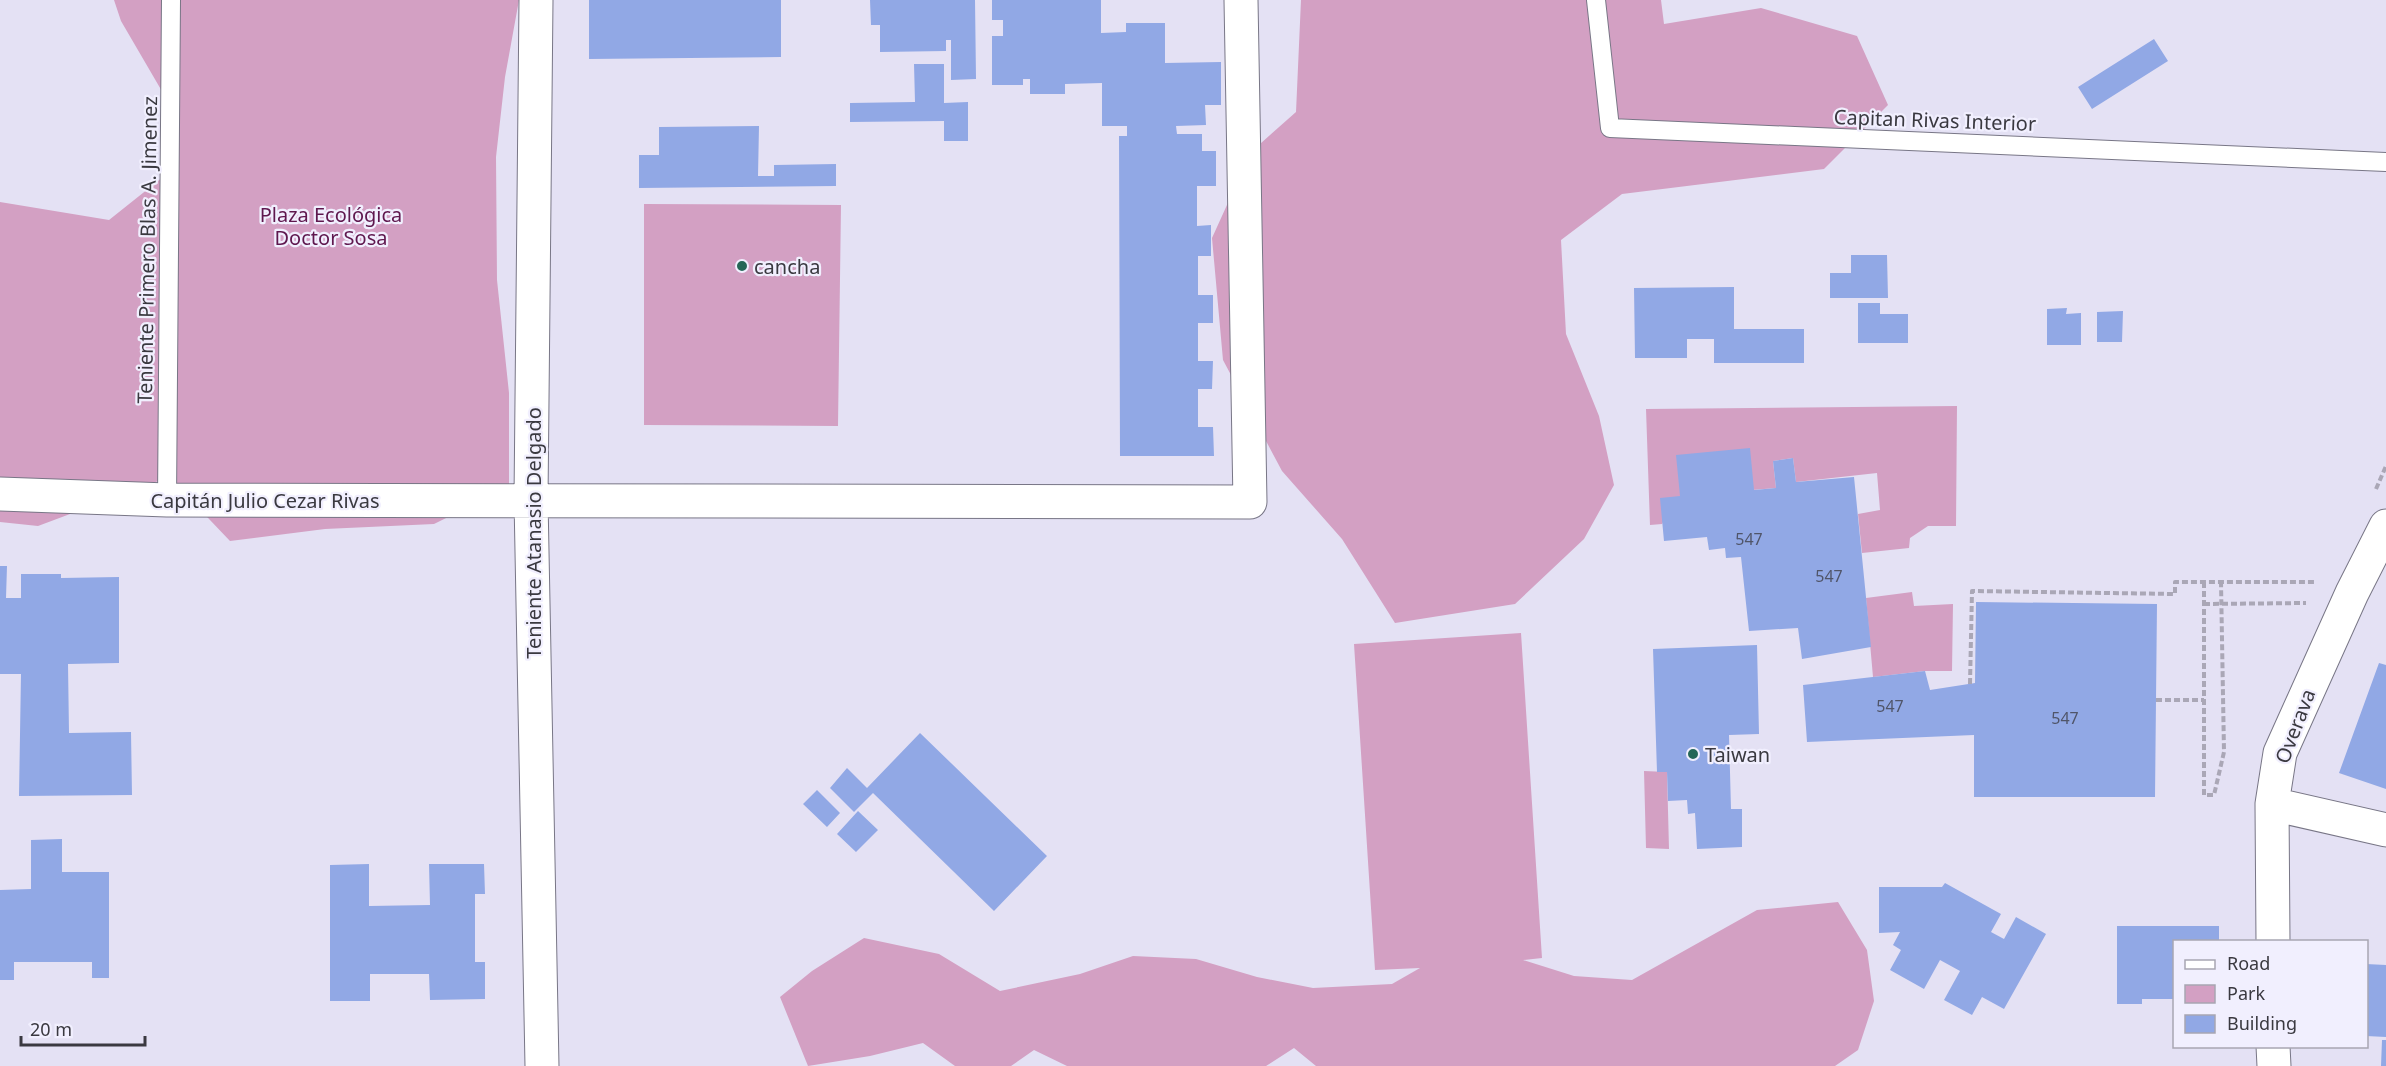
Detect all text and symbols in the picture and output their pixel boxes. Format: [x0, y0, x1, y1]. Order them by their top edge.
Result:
street label: Teniente Primero Blas A. Jimenez [131, 96, 163, 404]
street label: Capitan Rivas Interior [1833, 103, 2037, 137]
park label: Plaza Ecológica Doctor Sosa [260, 201, 402, 251]
place label: cancha [754, 253, 820, 280]
marker: cancha [735, 259, 749, 273]
street label: Teniente Atanasio Delgado [520, 407, 547, 659]
street label: Capitán Julio Cezar Rivas [150, 487, 380, 514]
house number: 547 [1735, 528, 1763, 550]
house number: 547 [1815, 565, 1843, 587]
street label: Overava [2269, 685, 2321, 767]
house number: 547 [1876, 695, 1904, 717]
house number: 547 [2051, 707, 2079, 729]
place label: Taiwan [1705, 741, 1770, 768]
marker: Taiwan [1686, 747, 1700, 761]
legend [2173, 940, 2368, 1048]
text: Road [2227, 951, 2270, 975]
text: Park [2227, 981, 2265, 1005]
scale bar [21, 1009, 146, 1047]
text: Building [2227, 1011, 2297, 1035]
text: 20 m [30, 1017, 72, 1041]

